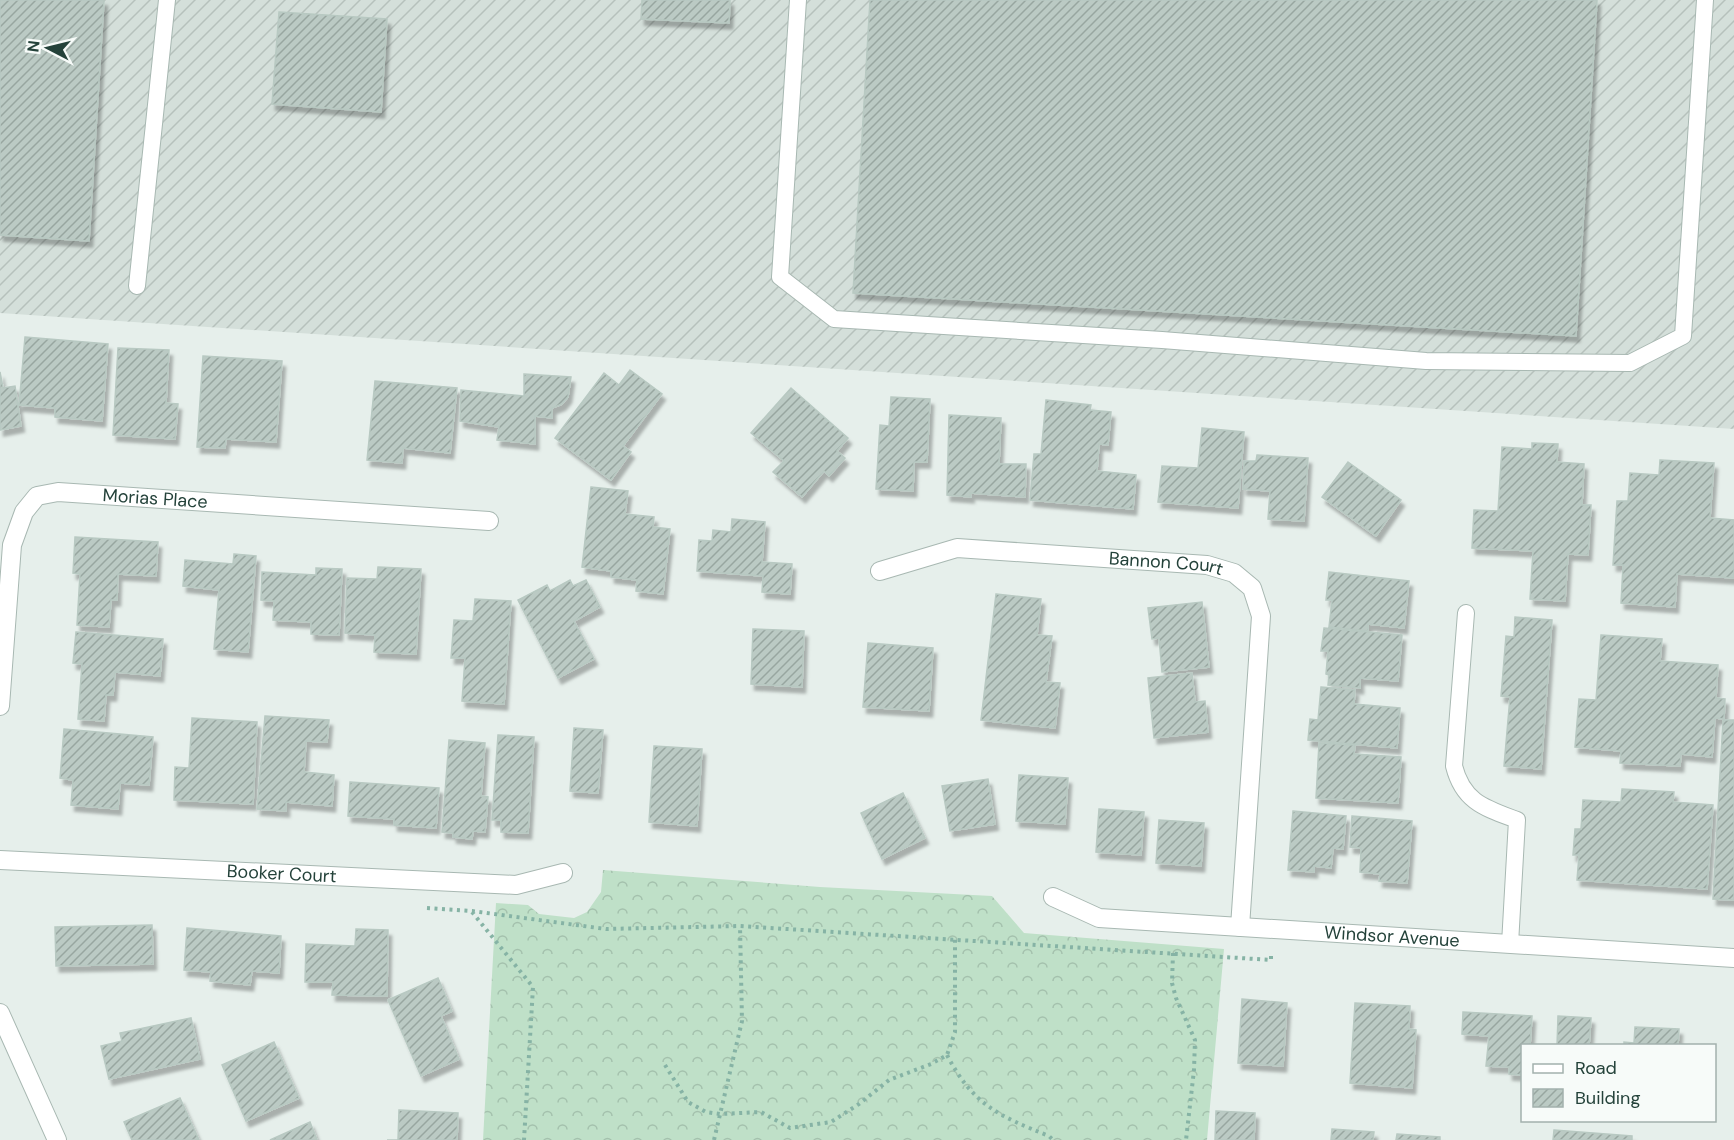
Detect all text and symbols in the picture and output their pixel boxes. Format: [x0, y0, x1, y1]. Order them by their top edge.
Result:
north arrow [18, 18, 78, 78]
text: N [22, 39, 45, 53]
street label: Morias Place [102, 483, 209, 514]
street label: Bannon Court [1108, 546, 1226, 581]
street label: Booker Court [226, 859, 337, 888]
street label: Windsor Avenue [1323, 920, 1460, 953]
legend [1521, 1044, 1716, 1122]
text: Road [1575, 1056, 1617, 1080]
text: Building [1575, 1086, 1640, 1110]

